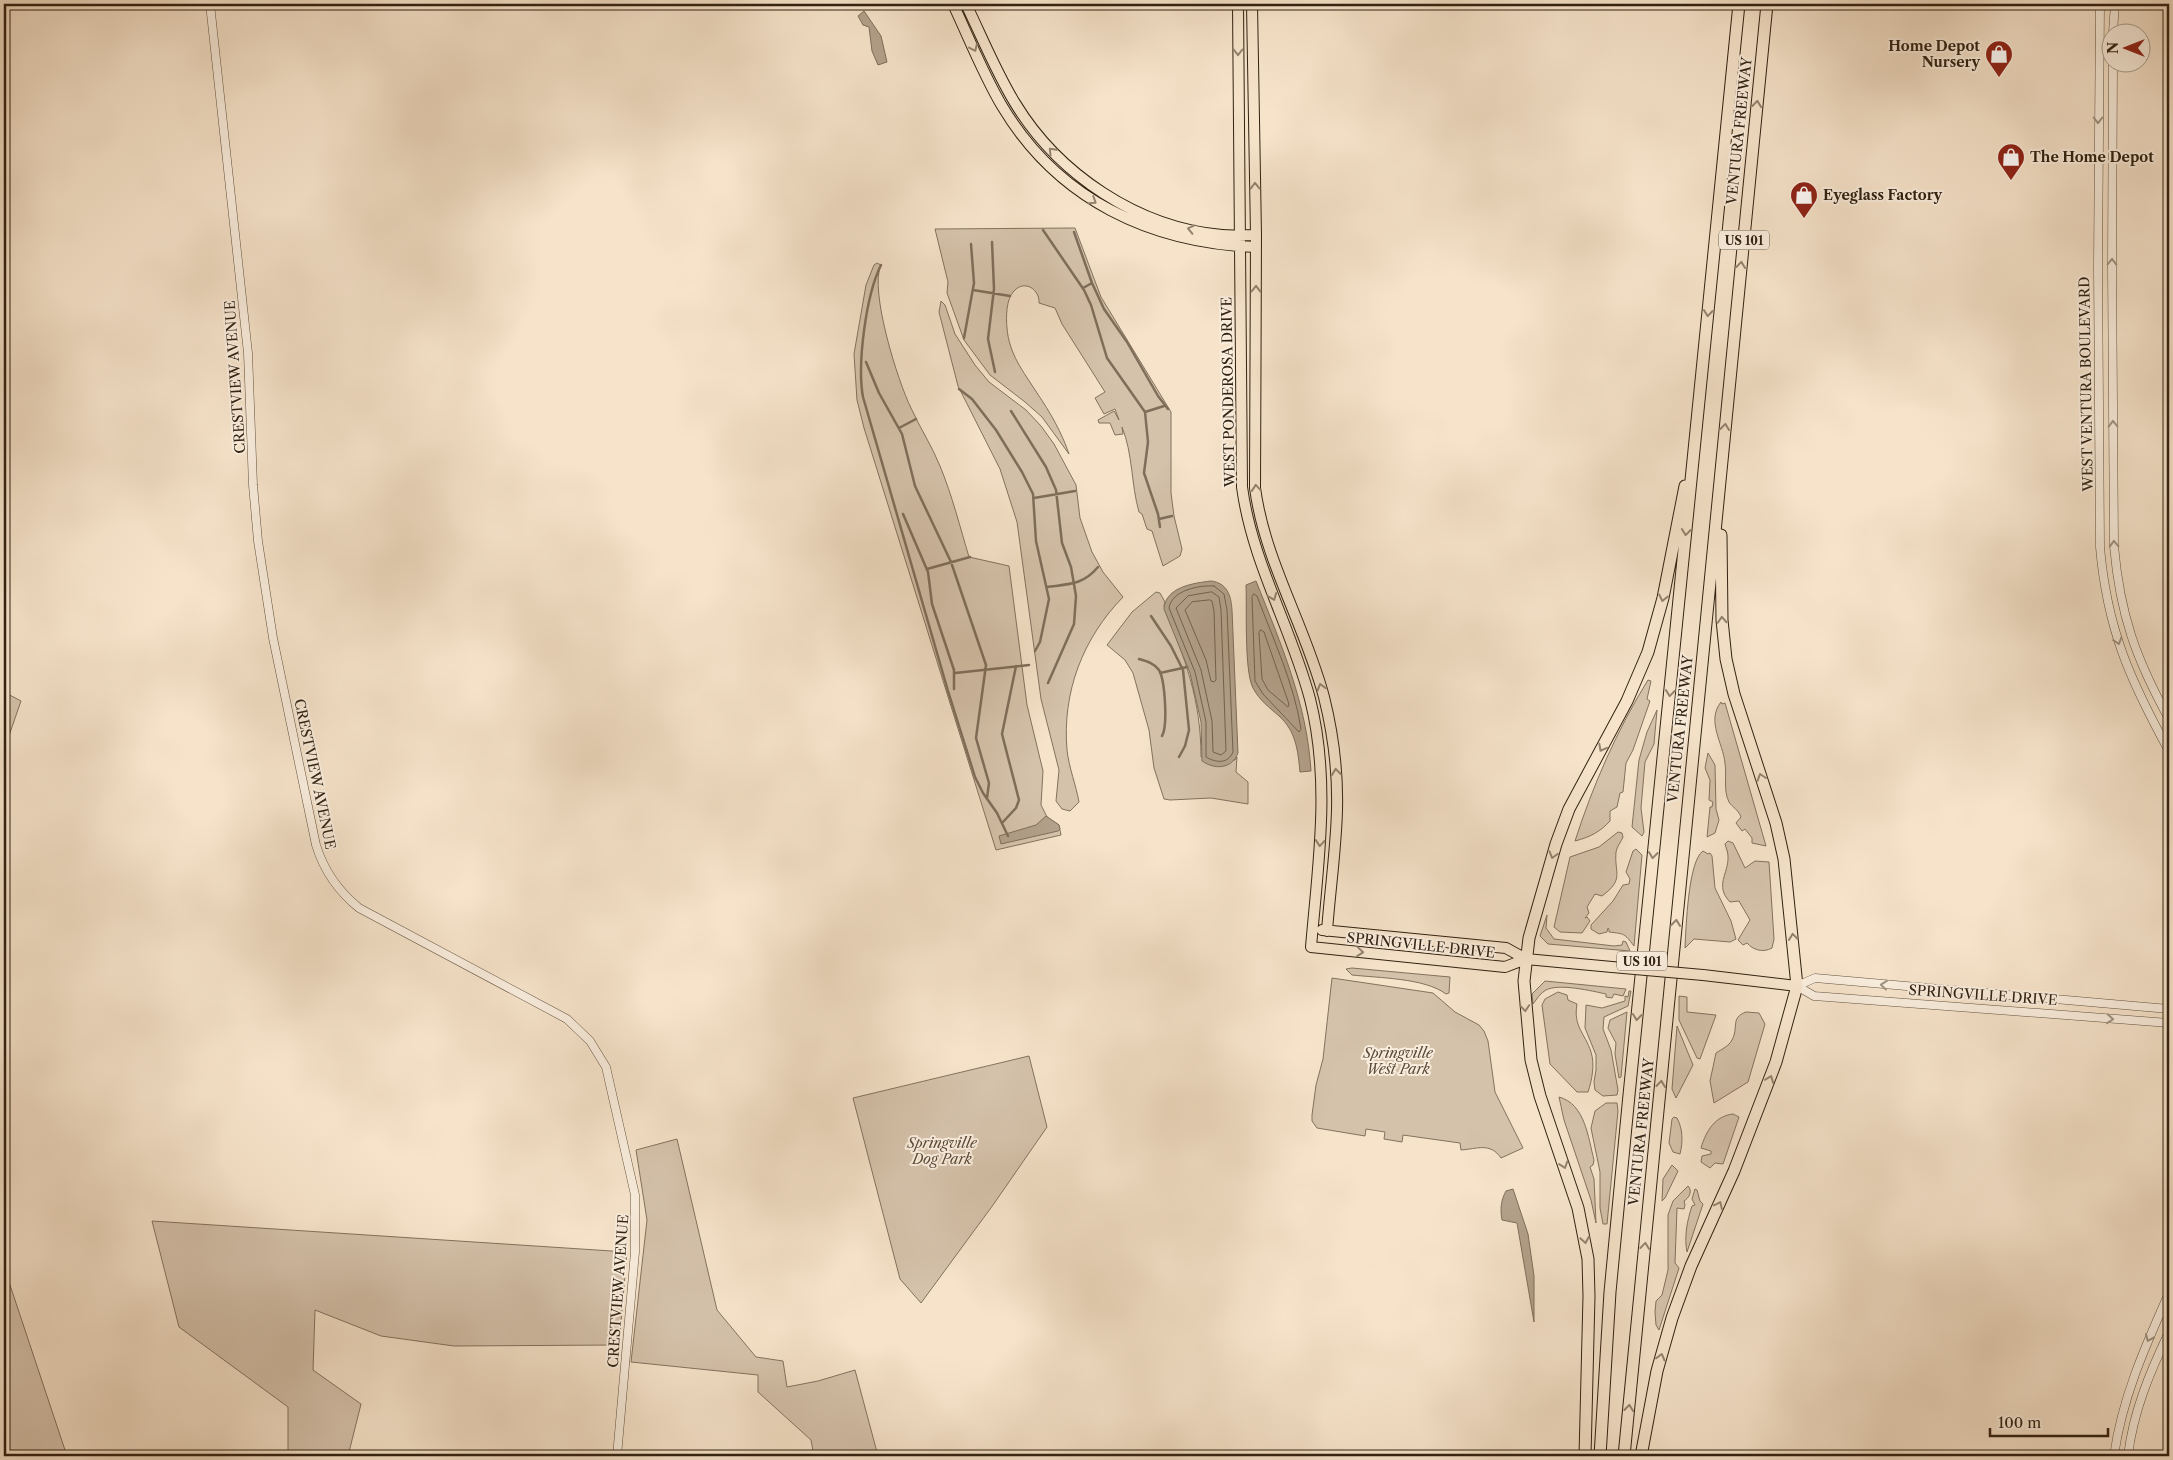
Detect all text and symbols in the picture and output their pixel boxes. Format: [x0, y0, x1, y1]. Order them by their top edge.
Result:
north arrow [2100, 22, 2150, 72]
place label: Home Depot Nursery [1888, 37, 1980, 71]
shop icon: Home Depot Nursery [1984, 39, 2014, 78]
text: N [2104, 42, 2122, 54]
one-way arrow [967, 43, 978, 52]
one-way arrow [1233, 49, 1243, 57]
street label: VENTURA FREEWAY [1722, 55, 1756, 207]
one-way arrow [1751, 99, 1762, 107]
one-way arrow [2093, 116, 2103, 124]
shop icon: The Home Depot [1996, 142, 2026, 181]
one-way arrow [1049, 147, 1058, 156]
place label: The Home Depot [2030, 148, 2154, 166]
shop icon: Eyeglass Factory [1789, 180, 1819, 219]
one-way arrow [1250, 182, 1261, 190]
place label: Eyeglass Factory [1823, 186, 1943, 204]
one-way arrow [1088, 194, 1097, 204]
one-way arrow [1187, 224, 1196, 235]
road number: US 101 [1719, 230, 1769, 250]
one-way arrow [2107, 258, 2117, 266]
one-way arrow [1736, 261, 1747, 269]
street label: WEST VENTURA BOULEVARD [2075, 276, 2097, 493]
one-way arrow [1251, 285, 1261, 293]
street label: WEST PONDEROSA DRIVE [1217, 297, 1239, 488]
street label: CRESTVIEW AVENUE [221, 300, 249, 454]
one-way arrow [1703, 310, 1714, 318]
one-way arrow [2108, 420, 2118, 428]
one-way arrow [1720, 423, 1731, 431]
one-way arrow [1250, 484, 1261, 492]
one-way arrow [1681, 528, 1692, 536]
one-way arrow [2109, 540, 2120, 548]
one-way arrow [1267, 592, 1277, 600]
one-way arrow [1658, 594, 1669, 603]
one-way arrow [1717, 616, 1728, 624]
one-way arrow [2112, 636, 2122, 645]
street label: VENTURA FREEWAY [1663, 653, 1697, 805]
one-way arrow [1316, 683, 1327, 692]
one-way arrow [1664, 689, 1675, 697]
street label: CRESTVIEW AVENUE [290, 697, 340, 851]
one-way arrow [1598, 743, 1608, 752]
one-way arrow [1331, 768, 1342, 776]
one-way arrow [1757, 773, 1767, 782]
one-way arrow [1315, 840, 1326, 848]
one-way arrow [1548, 850, 1558, 858]
one-way arrow [1648, 851, 1659, 859]
one-way arrow [1671, 918, 1682, 926]
street label: SPRINGVILLE DRIVE [1346, 928, 1496, 962]
one-way arrow [1788, 933, 1799, 941]
one-way arrow [1356, 946, 1364, 957]
road number: US 101 [1617, 951, 1667, 970]
one-way arrow [1880, 979, 1888, 990]
street label: SPRINGVILLE DRIVE [1908, 981, 2058, 1009]
one-way arrow [1520, 1004, 1531, 1012]
one-way arrow [1631, 1013, 1642, 1021]
one-way arrow [2107, 1013, 2115, 1024]
park label: Springville West Park [1362, 1044, 1434, 1078]
street label: VENTURA FREEWAY [1624, 1056, 1658, 1208]
one-way arrow [1764, 1075, 1774, 1084]
one-way arrow [1655, 1080, 1666, 1088]
park label: Springville Dog Park [906, 1134, 978, 1168]
one-way arrow [1558, 1160, 1568, 1169]
one-way arrow [1712, 1202, 1722, 1211]
street label: CRESTVIEW AVENUE [604, 1214, 632, 1368]
one-way arrow [1580, 1235, 1590, 1244]
one-way arrow [1639, 1242, 1650, 1250]
one-way arrow [2145, 1333, 2156, 1342]
one-way arrow [1655, 1353, 1666, 1361]
one-way arrow [1623, 1403, 1634, 1411]
scale bar [1990, 1405, 2108, 1437]
text: 100 m [1998, 1413, 2041, 1432]

